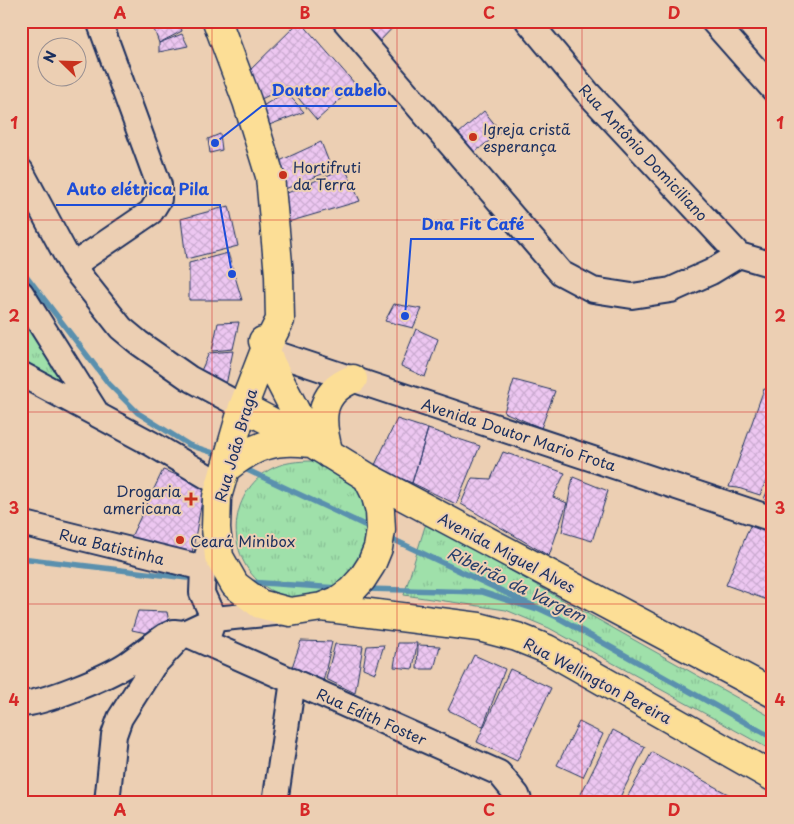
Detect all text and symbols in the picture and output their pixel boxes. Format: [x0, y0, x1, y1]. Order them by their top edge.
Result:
text: A [114, 0, 127, 24]
text: B [300, 0, 311, 24]
text: C [483, 0, 495, 24]
text: D [668, 0, 680, 24]
north arrow [38, 38, 88, 88]
text: N [38, 48, 61, 66]
callout: Doutor cabelo [262, 75, 397, 106]
text: Doutor cabelo [271, 77, 387, 101]
street label: Rua Antônio Domiciliano [574, 78, 714, 226]
text: 1 [10, 110, 18, 134]
text: 1 [776, 110, 784, 134]
place label: Igreja cristã esperança [483, 117, 571, 157]
marker: Igreja cristã esperança [467, 131, 479, 143]
place label: Hortifruti da Terra [293, 155, 361, 195]
marker: Hortifruti da Terra [277, 169, 289, 181]
callout: Auto elétrica Pila [56, 174, 220, 205]
text: Auto elétrica Pila [67, 176, 209, 200]
callout: Dna Fit Café [411, 208, 534, 239]
text: Dna Fit Café [421, 211, 525, 235]
text: 2 [8, 303, 20, 327]
text: 2 [774, 303, 786, 327]
street label: Rua João Braga [208, 385, 262, 504]
street label: Avenida Doutor Mario Frota [419, 392, 620, 476]
place label: Drogaria americana [103, 479, 182, 519]
marker: Drogaria americana [185, 493, 197, 505]
text: 3 [9, 495, 19, 519]
text: 3 [775, 495, 785, 519]
street label: Avenida Miguel Alves [434, 506, 580, 598]
street label: Rua Batistinha [57, 522, 168, 570]
place label: Ceará Minibox [190, 529, 295, 552]
marker: Ceará Minibox [174, 534, 186, 546]
water label: Ribeirão da Vargem [444, 540, 591, 628]
street label: Rua Wellington Pereira [520, 631, 677, 729]
street label: Rua Edith Foster [313, 681, 431, 751]
text: 4 [9, 687, 20, 711]
text: 4 [775, 687, 786, 711]
text: A [114, 797, 127, 821]
text: B [300, 797, 311, 821]
text: C [483, 797, 495, 821]
text: D [668, 797, 680, 821]

